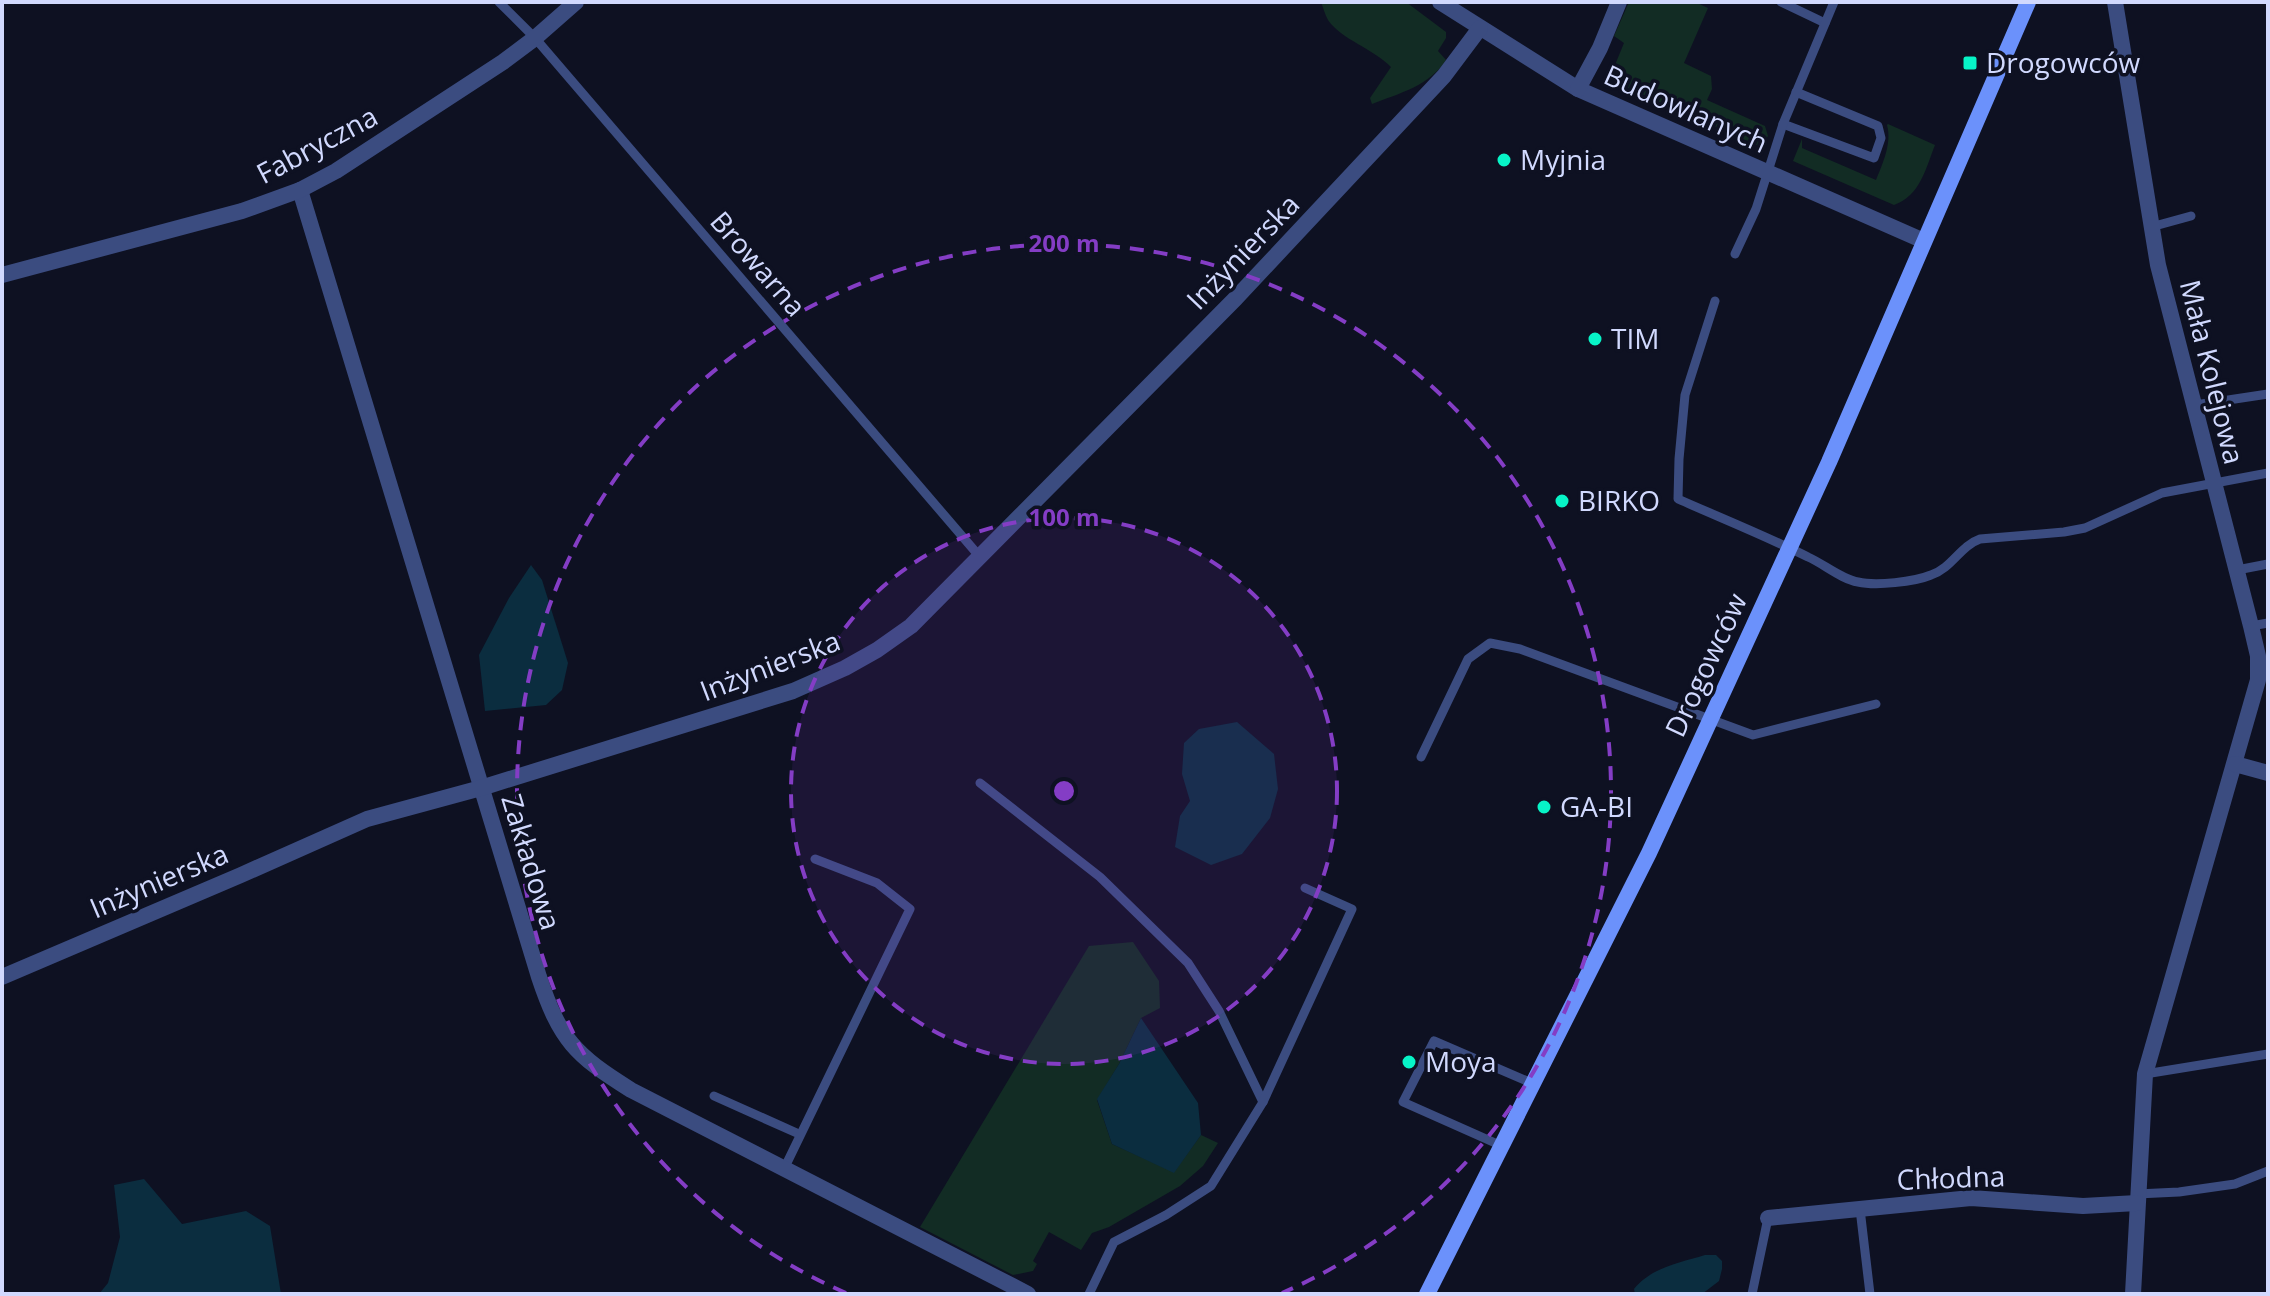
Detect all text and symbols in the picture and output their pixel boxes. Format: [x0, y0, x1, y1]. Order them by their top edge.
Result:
place label: Drogowców [1986, 43, 2141, 81]
marker: Drogowców [1961, 54, 1979, 72]
street label: Budowlanych [1599, 55, 1774, 161]
street label: Fabryczna [249, 96, 384, 192]
place label: Myjnia [1520, 140, 1606, 178]
marker: Myjnia [1495, 151, 1513, 169]
street label: Inżynierska [1177, 185, 1307, 317]
street label: Browarna [702, 203, 815, 324]
text: 200 m [1029, 226, 1099, 259]
street label: Mała Kolejowa [2172, 276, 2254, 468]
place label: TIM [1611, 319, 1659, 357]
marker: TIM [1586, 330, 1604, 348]
place label: BIRKO [1578, 481, 1660, 519]
marker: BIRKO [1553, 492, 1571, 510]
text: 100 m [1029, 500, 1099, 533]
street label: Drogowców [1655, 586, 1755, 743]
street label: Inżynierska [694, 621, 845, 709]
centre of rings [1050, 777, 1078, 805]
place label: GA-BI [1560, 787, 1633, 825]
street label: Zakładowa [493, 789, 571, 934]
marker: GA-BI [1535, 798, 1553, 816]
street label: Inżynierska [83, 834, 234, 926]
place label: Moya [1425, 1042, 1497, 1080]
marker: Moya [1400, 1053, 1418, 1071]
street label: Chłodna [1896, 1156, 2006, 1198]

